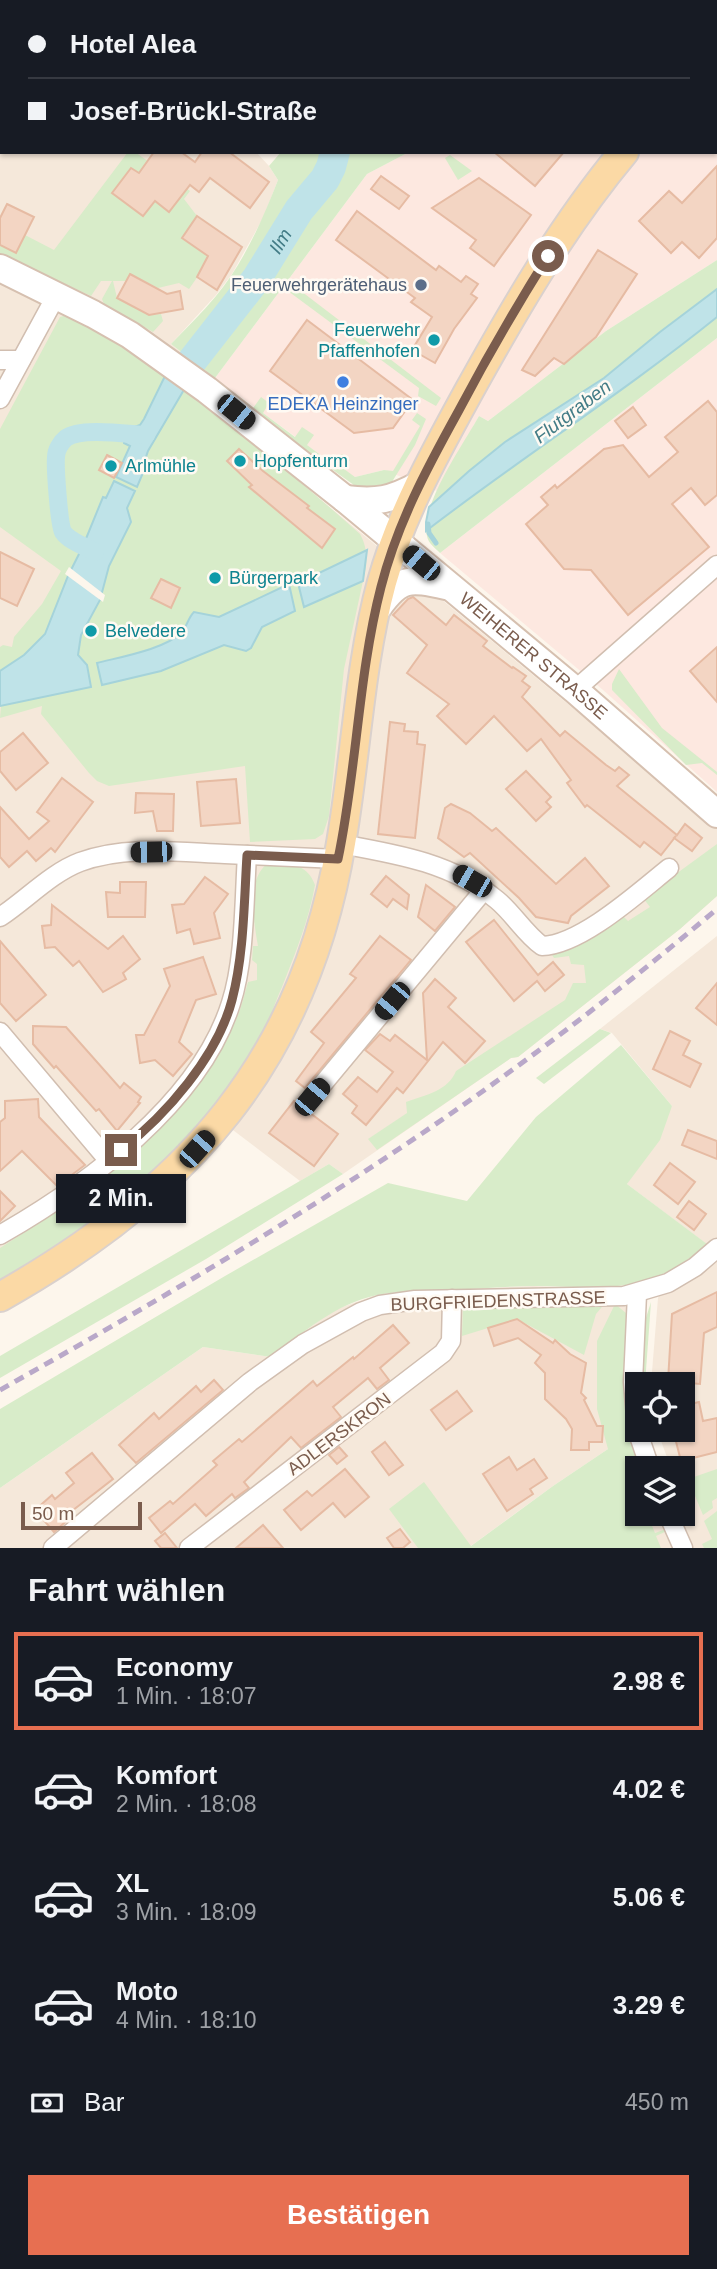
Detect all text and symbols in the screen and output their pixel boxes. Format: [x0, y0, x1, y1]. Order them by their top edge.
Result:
text: Hotel Alea [70, 29, 196, 59]
text: Josef-Brückl-Straße [70, 96, 317, 126]
water label: Ilm [265, 225, 296, 257]
route start [532, 240, 564, 272]
place label: Feuerwehrgerätehaus [231, 275, 407, 295]
marker: Feuerwehrgerätehaus [413, 277, 429, 293]
place label: Feuerwehr Pfaffenhofen [318, 320, 420, 361]
marker: Feuerwehr Pfaffenhofen [426, 332, 442, 348]
marker: EDEKA Heinzinger [335, 374, 351, 390]
water label: Flutgraben [530, 376, 615, 447]
car [214, 391, 259, 433]
place label: EDEKA Heinzinger [267, 394, 419, 414]
place label: Hopfenturm [254, 451, 348, 471]
marker: Hopfenturm [232, 453, 248, 469]
place label: Arlmühle [125, 456, 196, 476]
marker: Arlmühle [103, 458, 119, 474]
car [399, 541, 444, 585]
place label: Bürgerpark [229, 568, 319, 588]
marker: Bürgerpark [207, 570, 223, 586]
street label: WEIHERER STRASSE [456, 589, 611, 723]
place label: Belvedere [105, 621, 186, 641]
marker: Belvedere [83, 623, 99, 639]
car [130, 841, 173, 863]
car [449, 861, 496, 901]
car [371, 978, 414, 1024]
car [291, 1074, 334, 1120]
car [176, 1126, 219, 1172]
route end [105, 1134, 137, 1166]
callout: 2 Min. [56, 1174, 186, 1224]
text: 2 Min. [88, 1185, 154, 1211]
street label: BURGFRIEDENSTRASSE [390, 1287, 606, 1315]
map controls [625, 1372, 695, 1526]
button: locate [625, 1372, 695, 1442]
street label: ADLERSKRON [283, 1389, 395, 1479]
button: layers [625, 1456, 695, 1526]
scale bar [21, 1499, 142, 1531]
text: 50 m [32, 1503, 74, 1524]
text: Fahrt wählen [28, 1572, 225, 1608]
icon: car [32, 1650, 95, 1713]
text: Economy [116, 1652, 233, 1682]
text: 2.98 € [613, 1666, 685, 1696]
text: 1 Min. · 18:07 [116, 1683, 257, 1709]
icon: car [32, 1758, 95, 1821]
text: Komfort [116, 1760, 217, 1790]
text: 4.02 € [613, 1774, 685, 1804]
text: 2 Min. · 18:08 [116, 1791, 257, 1817]
icon: car [32, 1866, 95, 1929]
text: XL [116, 1868, 149, 1898]
text: 5.06 € [613, 1882, 685, 1912]
text: 3 Min. · 18:09 [116, 1899, 257, 1925]
icon: car [32, 1974, 95, 2037]
text: Moto [116, 1976, 178, 2006]
text: 3.29 € [613, 1990, 685, 2020]
text: 4 Min. · 18:10 [116, 2007, 257, 2033]
icon: cash [28, 2084, 66, 2122]
text: Bar [84, 2087, 124, 2117]
text: 450 m [625, 2089, 689, 2115]
button: Bestätigen [28, 2175, 689, 2255]

